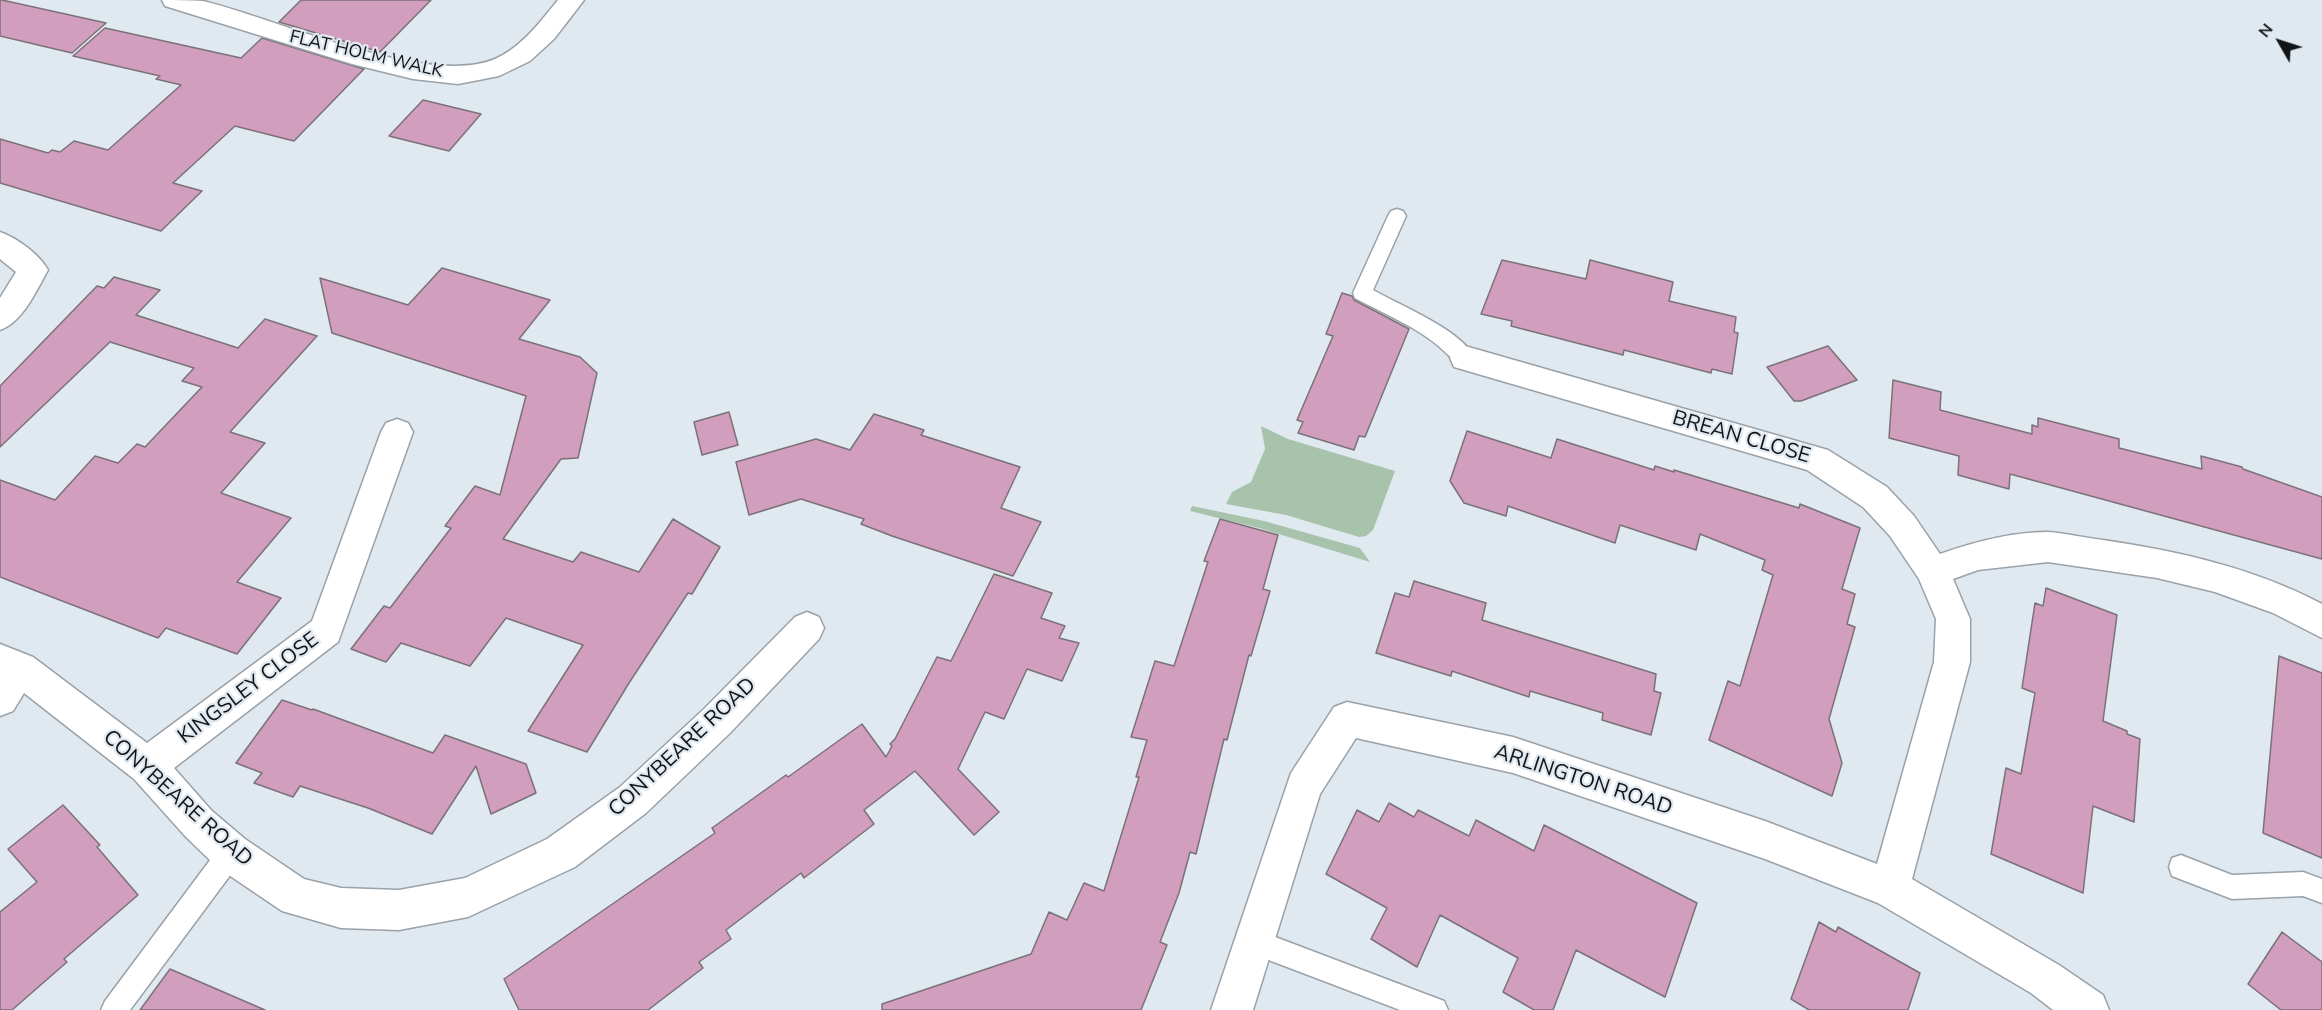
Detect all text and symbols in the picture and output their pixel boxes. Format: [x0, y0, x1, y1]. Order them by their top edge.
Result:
north arrow [2250, 12, 2310, 72]
text: N [2254, 19, 2278, 42]
street label: FLAT HOLM WALK [287, 27, 445, 83]
street label: BREAN CLOSE [1669, 406, 1813, 470]
street label: KINGSLEY CLOSE [174, 628, 324, 750]
street label: CONYBEARE ROAD [604, 673, 762, 823]
street label: CONYBEARE ROAD [97, 725, 257, 873]
street label: ARLINGTON ROAD [1491, 740, 1675, 822]

